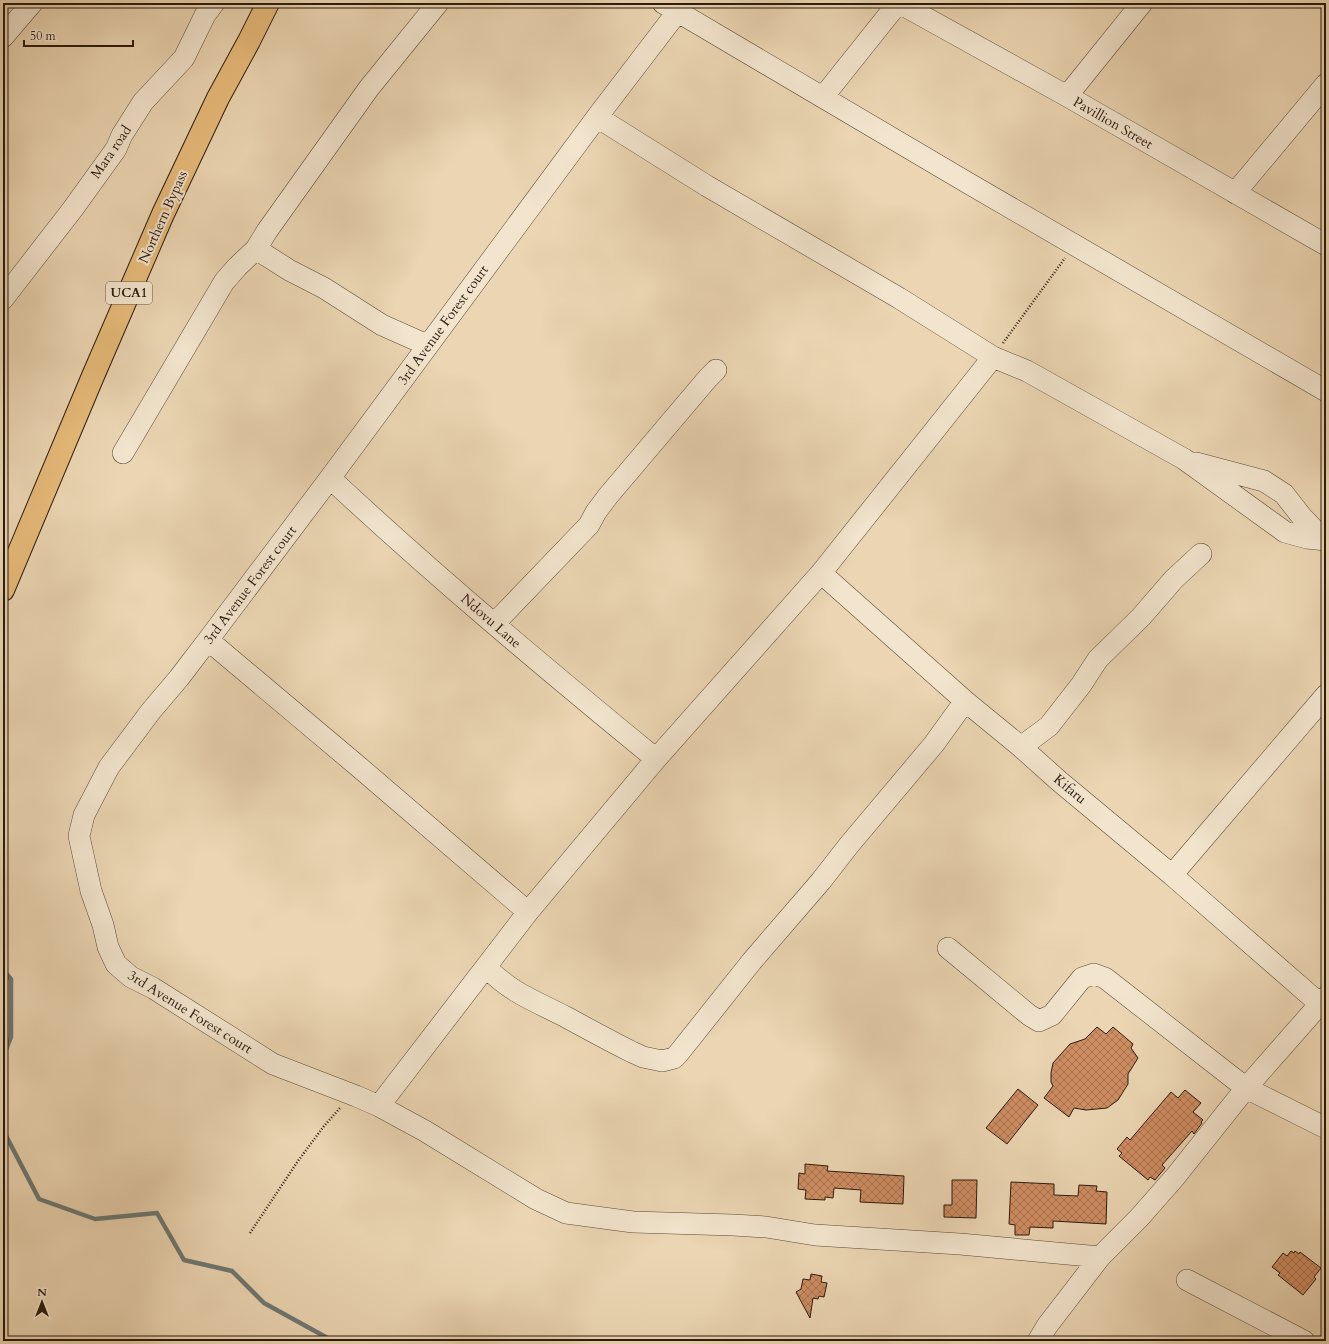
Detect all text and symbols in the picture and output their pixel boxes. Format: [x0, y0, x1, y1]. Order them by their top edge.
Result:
scale bar [24, 22, 133, 48]
text: 50 m [30, 28, 57, 44]
street label: Pavillion Street [1070, 92, 1157, 154]
street label: Mara road [86, 121, 136, 182]
street label: Northern Bypass [134, 167, 192, 266]
street label: 3rd Avenue Forest court [393, 261, 493, 389]
road number: UCA1 [106, 282, 152, 304]
street label: 3rd Avenue Forest court [199, 521, 301, 648]
street label: Ndovu Lane [457, 589, 525, 653]
street label: Kifaru [1050, 770, 1091, 809]
street label: 3rd Avenue Forest court [124, 966, 256, 1058]
north arrow [22, 1282, 62, 1322]
text: N [37, 1285, 47, 1300]

